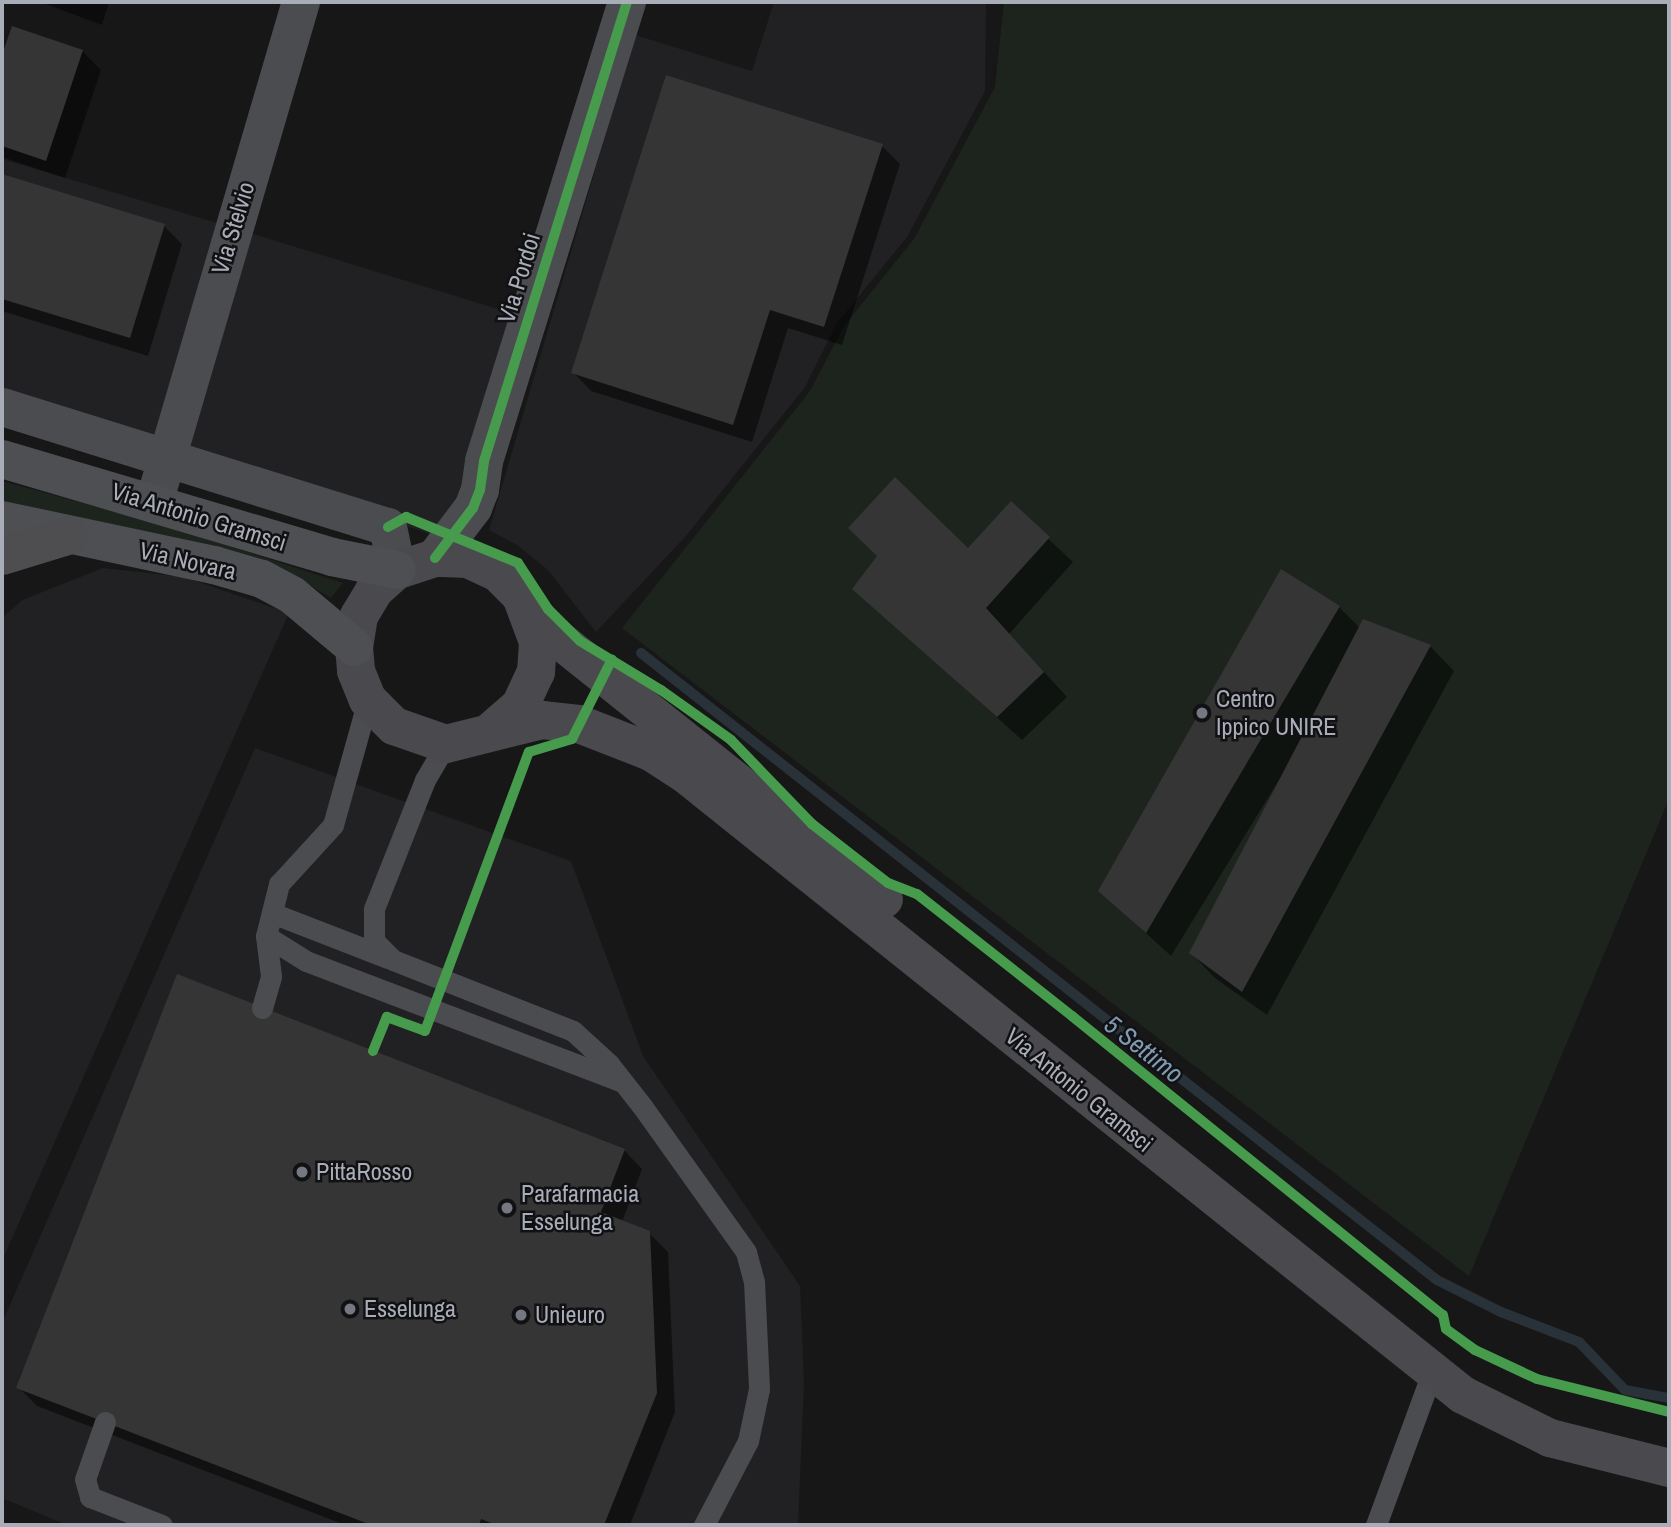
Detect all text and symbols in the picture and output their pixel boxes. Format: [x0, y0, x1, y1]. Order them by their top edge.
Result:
street label: Via Stelvio [205, 178, 261, 278]
street label: Via Pordoi [492, 229, 546, 327]
street label: Via Antonio Gramsci [108, 477, 290, 557]
street label: Via Novara [137, 536, 239, 586]
place label: Centro Ippico UNIRE [1216, 685, 1336, 741]
marker: Centro Ippico UNIRE [1194, 705, 1210, 721]
water label: 5 Settimo [1098, 1009, 1190, 1089]
street label: Via Antonio Gramsci [999, 1021, 1159, 1159]
place label: PittaRosso [316, 1158, 412, 1186]
marker: PittaRosso [294, 1164, 310, 1180]
place label: Parafarmacia Esselunga [521, 1180, 639, 1236]
marker: Parafarmacia Esselunga [499, 1200, 515, 1216]
place label: Esselunga [364, 1295, 456, 1323]
marker: Esselunga [342, 1301, 358, 1317]
place label: Unieuro [535, 1301, 605, 1329]
marker: Unieuro [513, 1307, 529, 1323]

